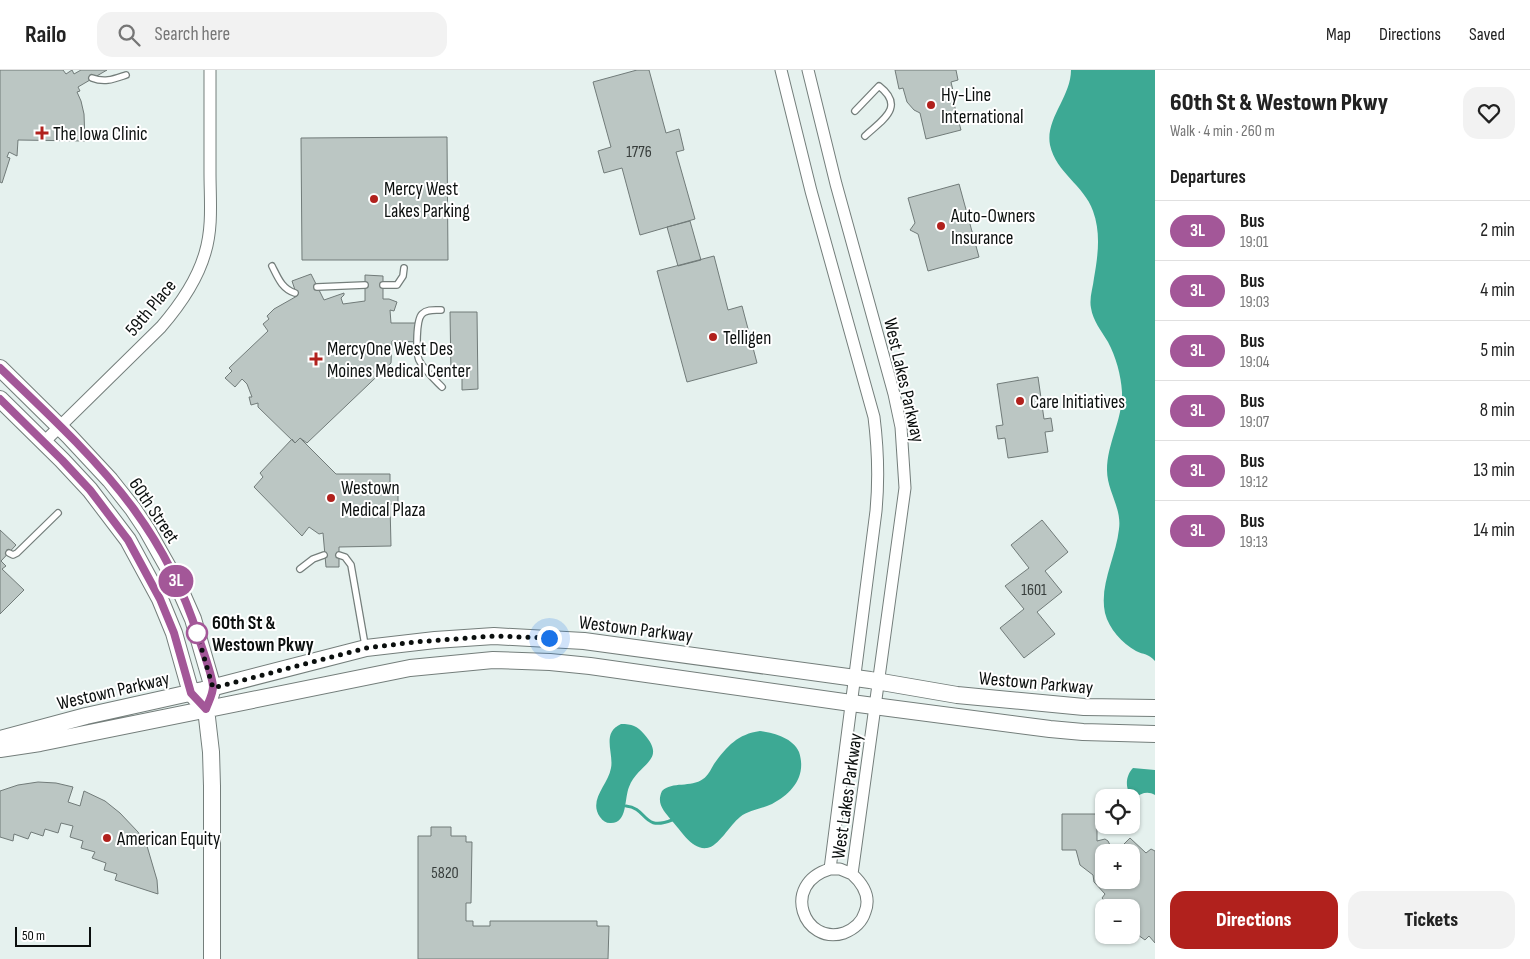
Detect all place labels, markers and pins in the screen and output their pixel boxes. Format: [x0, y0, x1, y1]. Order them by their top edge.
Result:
place label: Hy-Line International [941, 84, 1023, 129]
marker: Hy-Line International [925, 99, 937, 111]
place label: The Iowa Clinic [53, 123, 148, 146]
marker: The Iowa Clinic [35, 126, 49, 140]
place label: Mercy West Lakes Parking [384, 178, 470, 223]
marker: Mercy West Lakes Parking [368, 193, 380, 205]
place label: Auto-Owners Insurance [950, 205, 1036, 250]
marker: Auto-Owners Insurance [935, 220, 947, 232]
place label: Telligen [723, 327, 771, 350]
marker: Telligen [707, 331, 719, 343]
place label: MercyOne West Des Moines Medical Center [327, 338, 471, 383]
marker: MercyOne West Des Moines Medical Center [309, 352, 323, 366]
place label: Care Initiatives [1030, 391, 1125, 414]
marker: Care Initiatives [1014, 395, 1026, 407]
place label: Westown Medical Plaza [341, 477, 426, 522]
marker: Westown Medical Plaza [325, 492, 337, 504]
place label: 60th St & Westown Pkwy [212, 612, 314, 657]
marker: 60th St & Westown Pkwy [186, 622, 208, 644]
place label: American Equity [116, 828, 221, 851]
marker: American Equity [101, 832, 113, 844]

